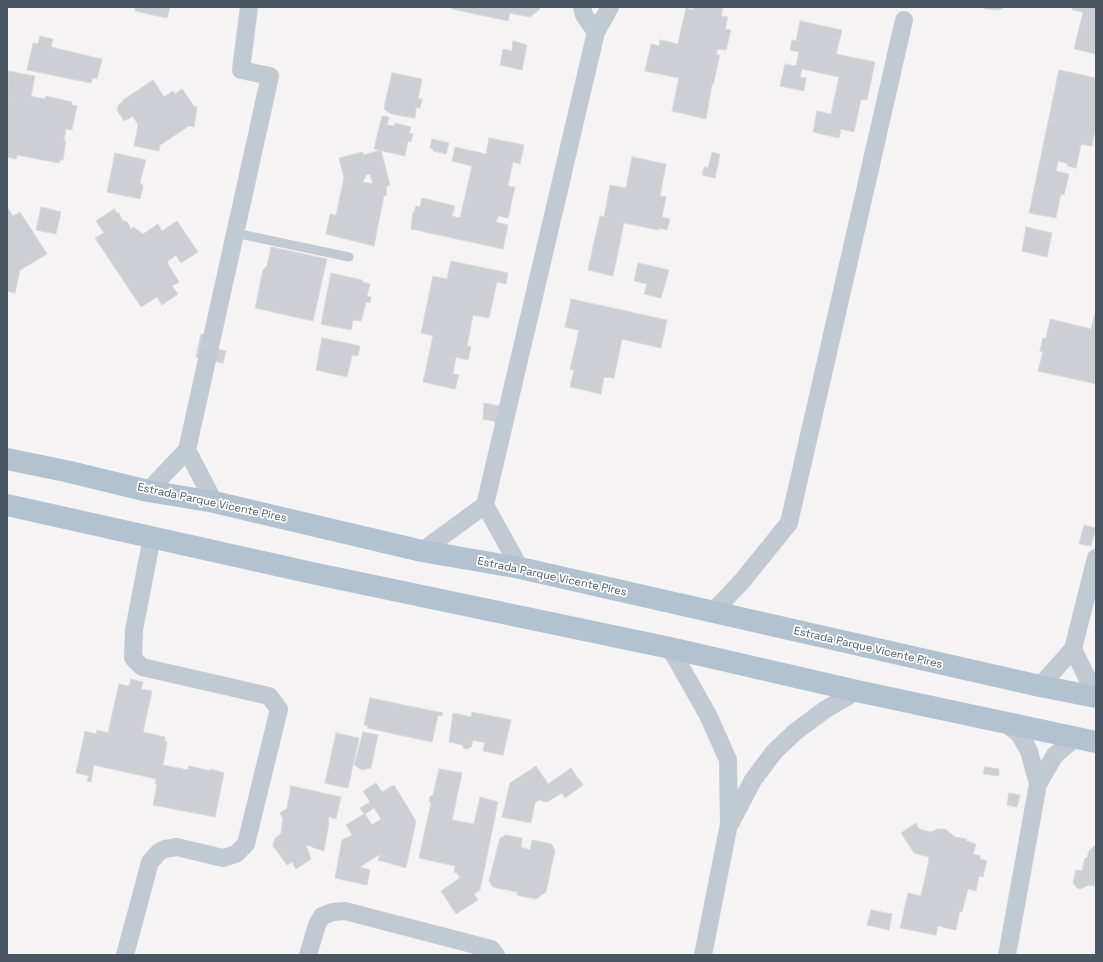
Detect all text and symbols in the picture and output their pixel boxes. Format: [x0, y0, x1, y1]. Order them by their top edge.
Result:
street label: Estrada Parque Vicente Pires [136, 481, 288, 525]
street label: Estrada Parque Vicente Pires [476, 555, 628, 599]
street label: Estrada Parque Vicente Pires [792, 624, 944, 672]

